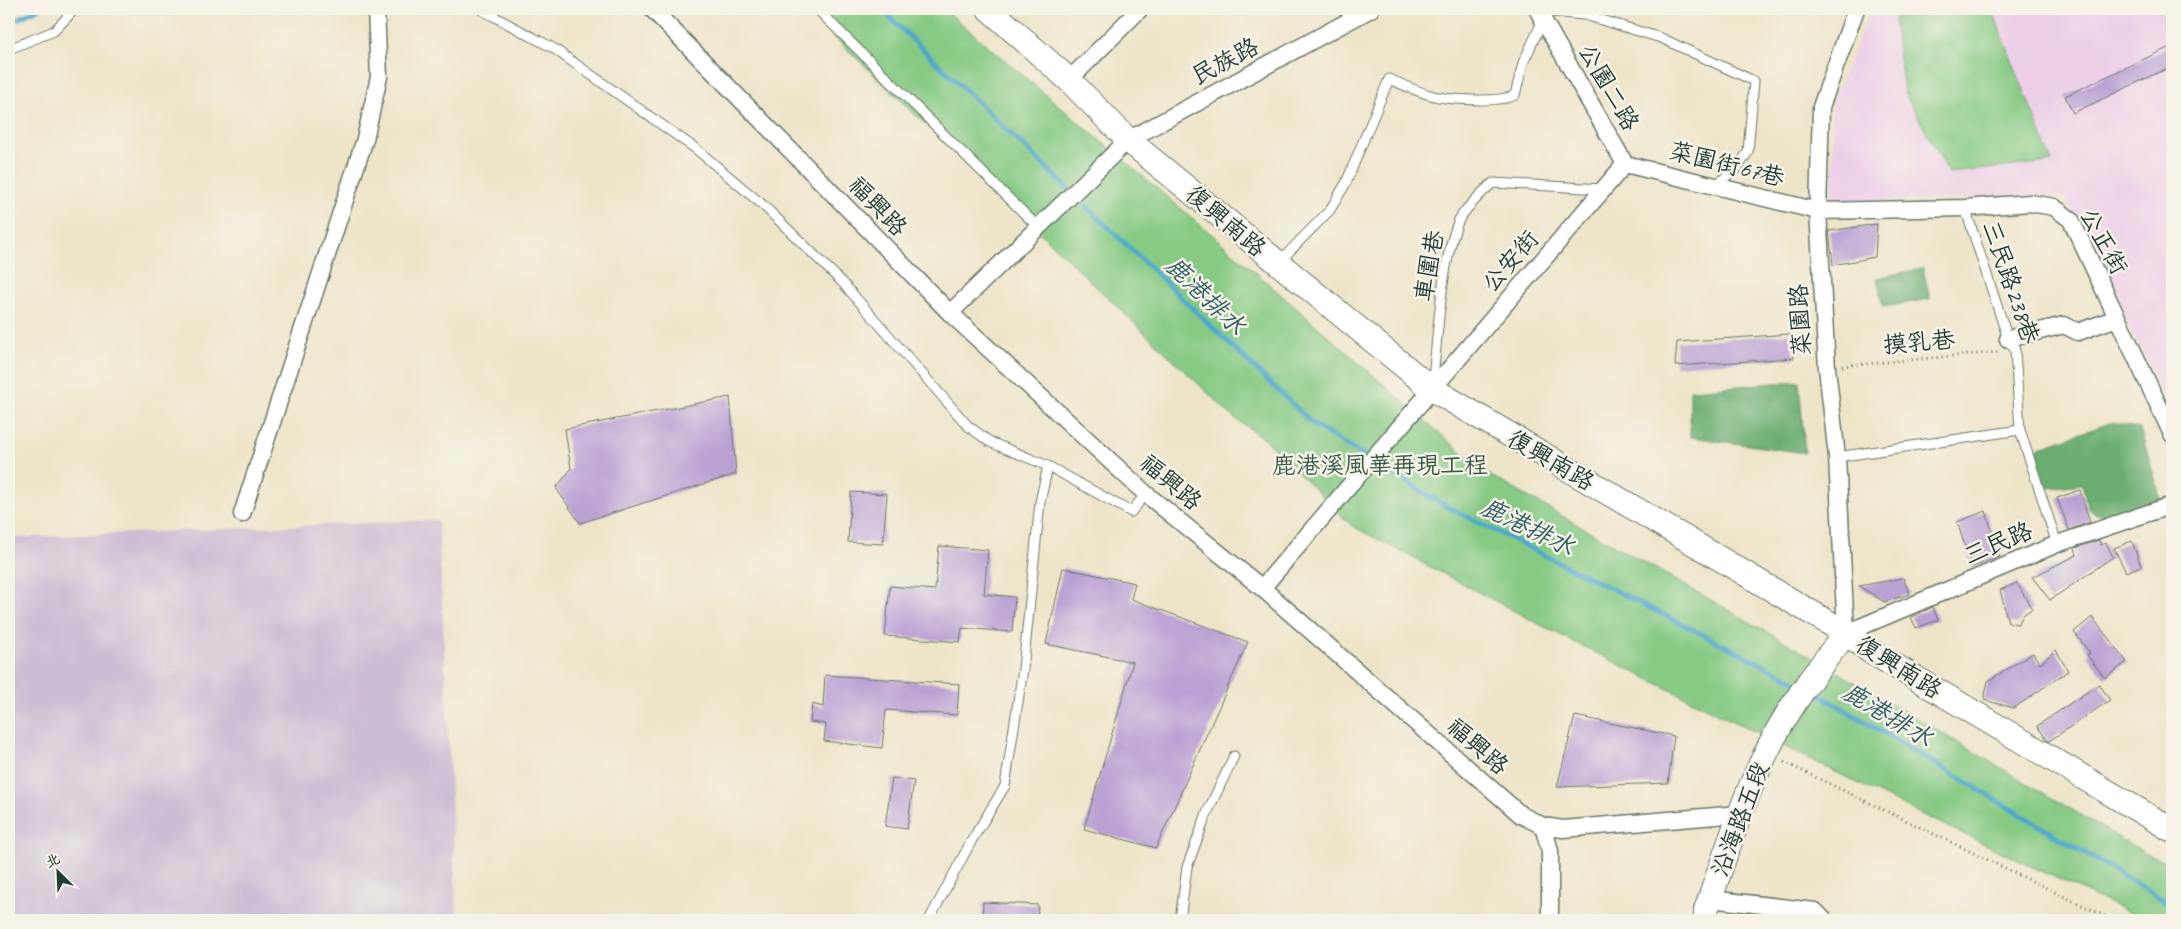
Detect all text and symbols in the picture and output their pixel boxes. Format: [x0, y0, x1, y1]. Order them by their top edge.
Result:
street label: 民族路 [1186, 31, 1264, 91]
street label: 公園二路 [1572, 38, 1646, 136]
street label: 菜園街67巷 [1666, 135, 1788, 193]
street label: 福興路 [842, 170, 914, 242]
street label: 復興南路 [1180, 179, 1272, 263]
street label: 公正街 [2073, 202, 2135, 280]
street label: 三民路238巷 [1976, 216, 2046, 348]
street label: 公安街 [1475, 224, 1545, 298]
street label: 車圍巷 [1408, 228, 1450, 304]
water label: 鹿港排水 [1158, 249, 1253, 343]
street label: 菜園路 [1783, 283, 1817, 357]
street label: 摸乳巷 [1882, 324, 1956, 360]
street label: 復興南路 [1502, 423, 1600, 497]
street label: 福興路 [1134, 447, 1208, 517]
park label: 鹿港溪風華再現工程 [1272, 450, 1488, 480]
water label: 鹿港排水 [1476, 491, 1580, 564]
street label: 三民路 [1959, 515, 2037, 571]
street label: 復興南路 [1850, 629, 1948, 705]
water label: 鹿港排水 [1836, 675, 1939, 755]
street label: 福興路 [1441, 711, 1515, 781]
street label: 沿海路五段 [1704, 758, 1776, 880]
north arrow [32, 846, 82, 896]
text: 北 [43, 850, 63, 871]

